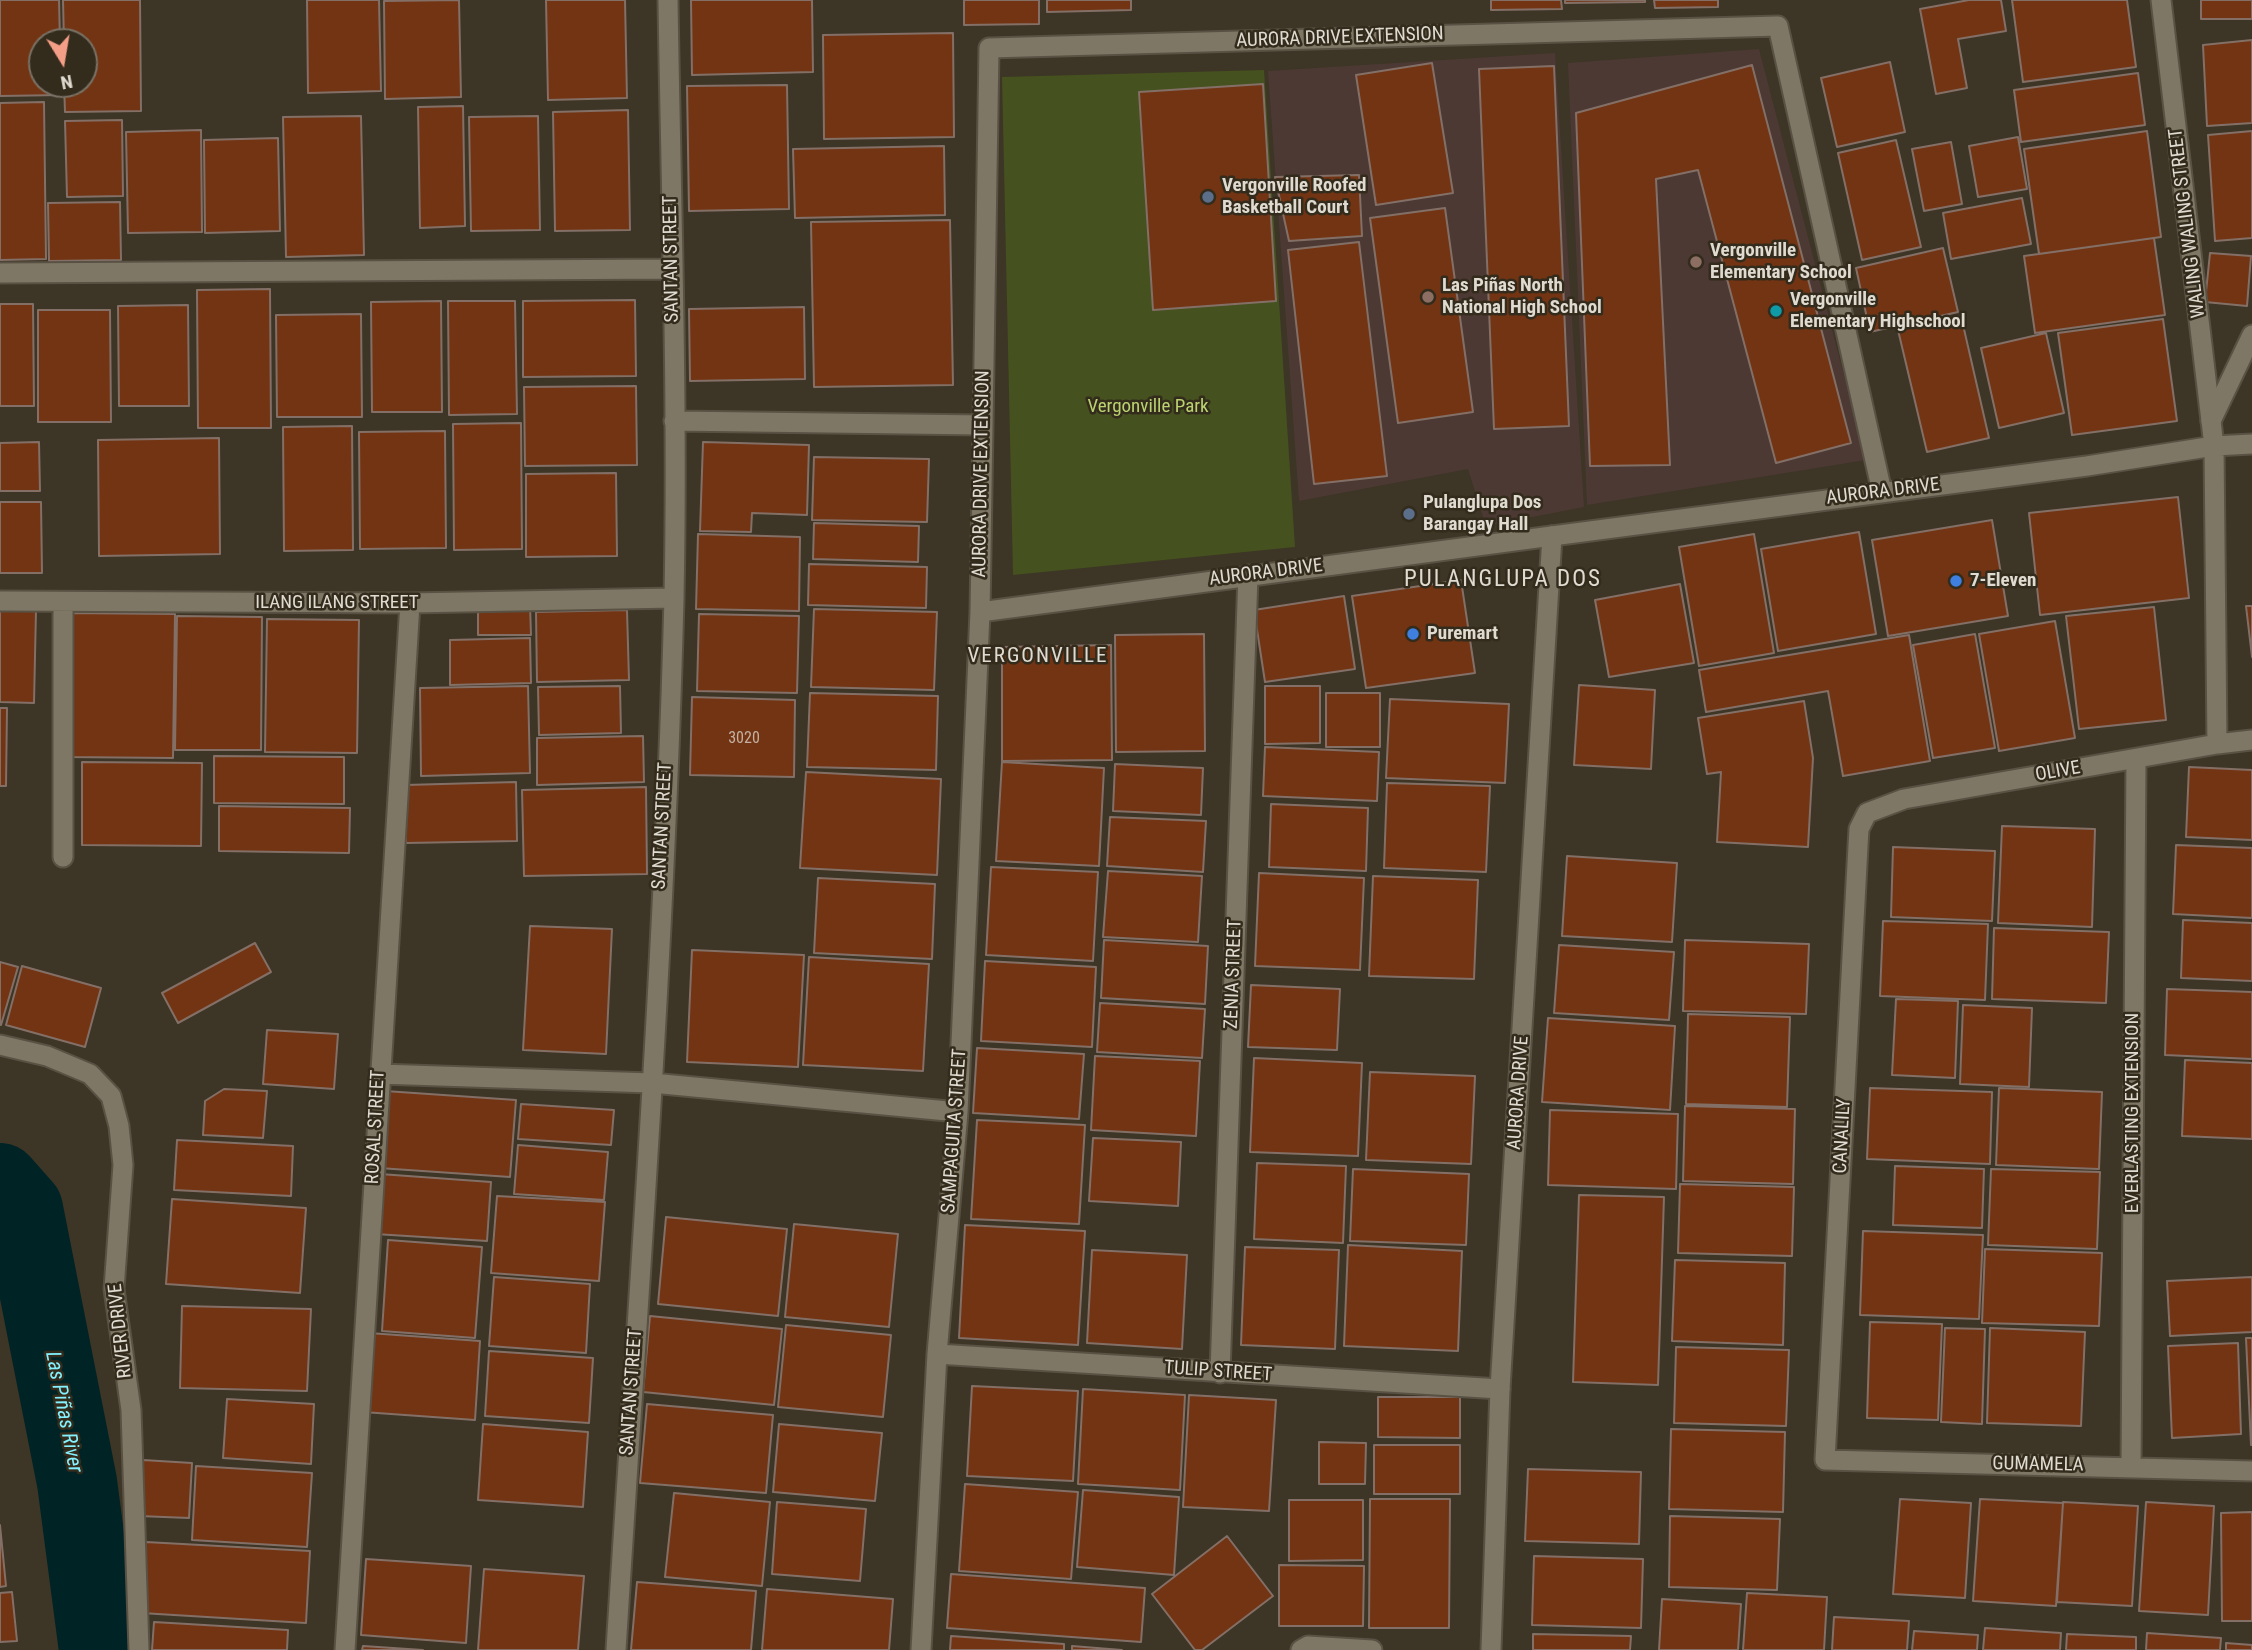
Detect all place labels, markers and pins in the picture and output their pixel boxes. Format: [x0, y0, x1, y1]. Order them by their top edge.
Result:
place label: Vergonville Roofed Basketball Court [1222, 175, 1366, 219]
marker: Vergonville Roofed Basketball Court [1200, 189, 1216, 205]
place label: Vergonville Elementary School [1710, 240, 1852, 284]
marker: Vergonville Elementary School [1688, 254, 1704, 270]
place label: Las Piñas North National High School [1442, 275, 1602, 319]
marker: Las Piñas North National High School [1420, 289, 1436, 305]
place label: Vergonville Elementary Highschool [1790, 289, 1966, 333]
marker: Vergonville Elementary Highschool [1768, 303, 1784, 319]
place label: Pulanglupa Dos Barangay Hall [1423, 492, 1541, 536]
marker: Pulanglupa Dos Barangay Hall [1401, 506, 1417, 522]
place label: 7-Eleven [1970, 570, 2036, 592]
marker: 7-Eleven [1948, 573, 1964, 589]
place label: Puremart [1427, 623, 1498, 645]
marker: Puremart [1405, 626, 1421, 642]

